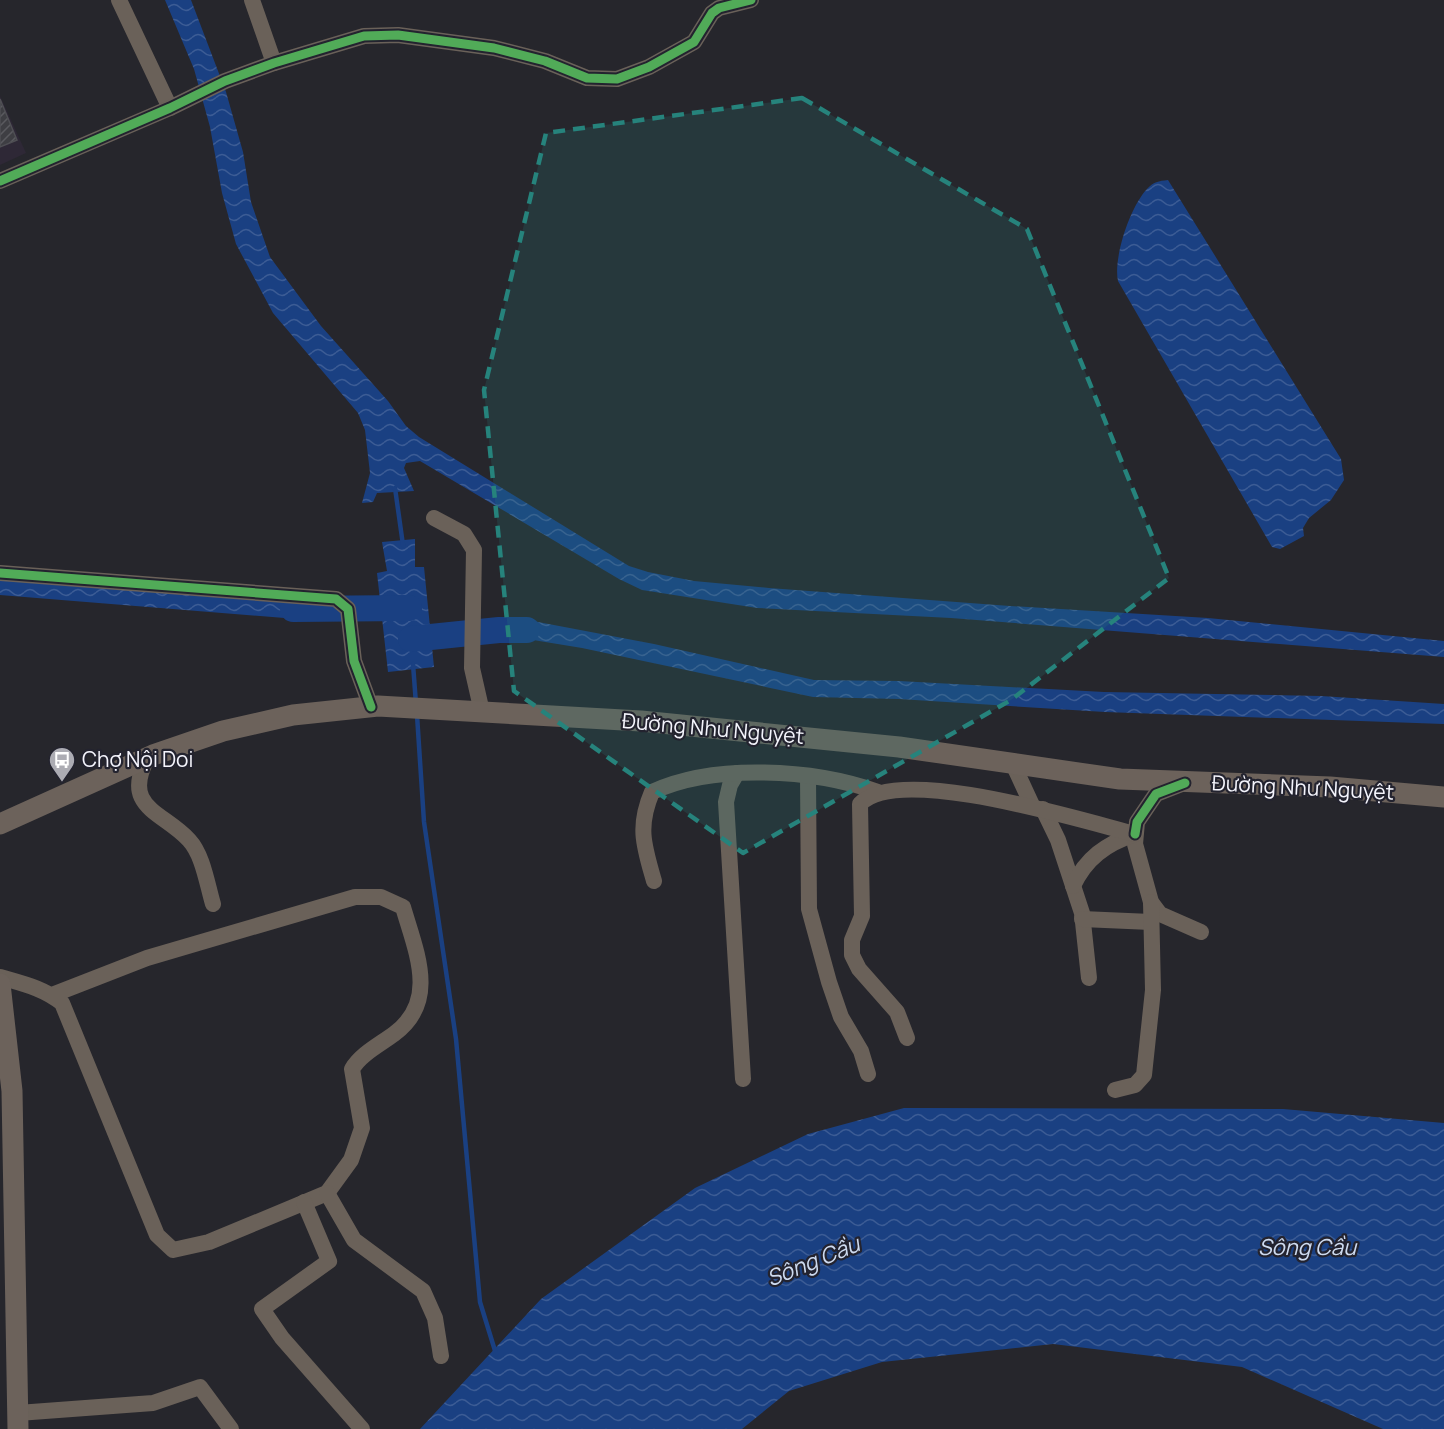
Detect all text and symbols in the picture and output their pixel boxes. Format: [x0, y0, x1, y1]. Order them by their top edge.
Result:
street label: Đường Như Nguyệt [621, 706, 805, 750]
bus stop icon: Chợ Nội Doi [47, 745, 77, 783]
place label: Chợ Nội Doi [82, 745, 193, 773]
street label: Đường Như Nguyệt [1211, 768, 1395, 806]
water label: Sông Cầu [762, 1228, 866, 1293]
water label: Sông Cầu [1258, 1232, 1358, 1262]

